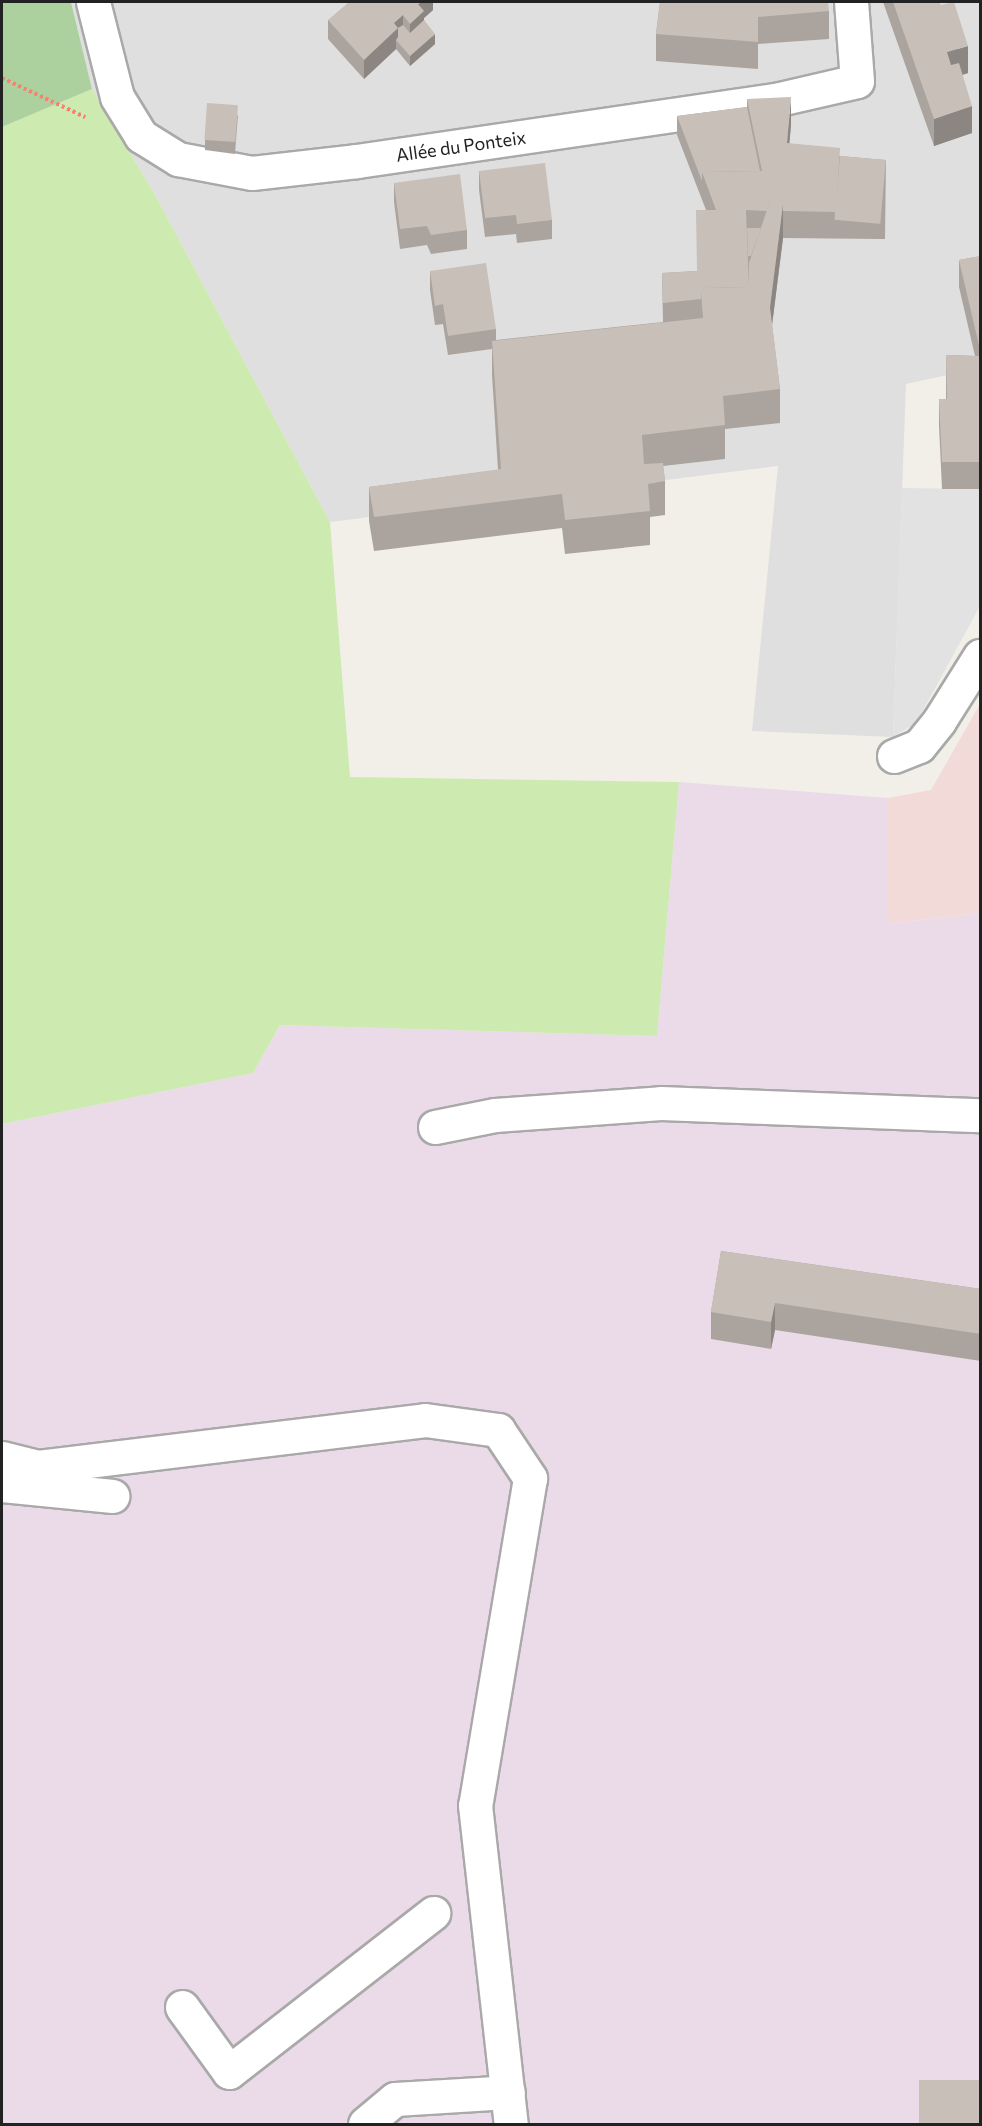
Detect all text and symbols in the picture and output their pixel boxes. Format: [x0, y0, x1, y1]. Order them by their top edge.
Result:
street label: Allée du Ponteix [395, 126, 527, 166]

